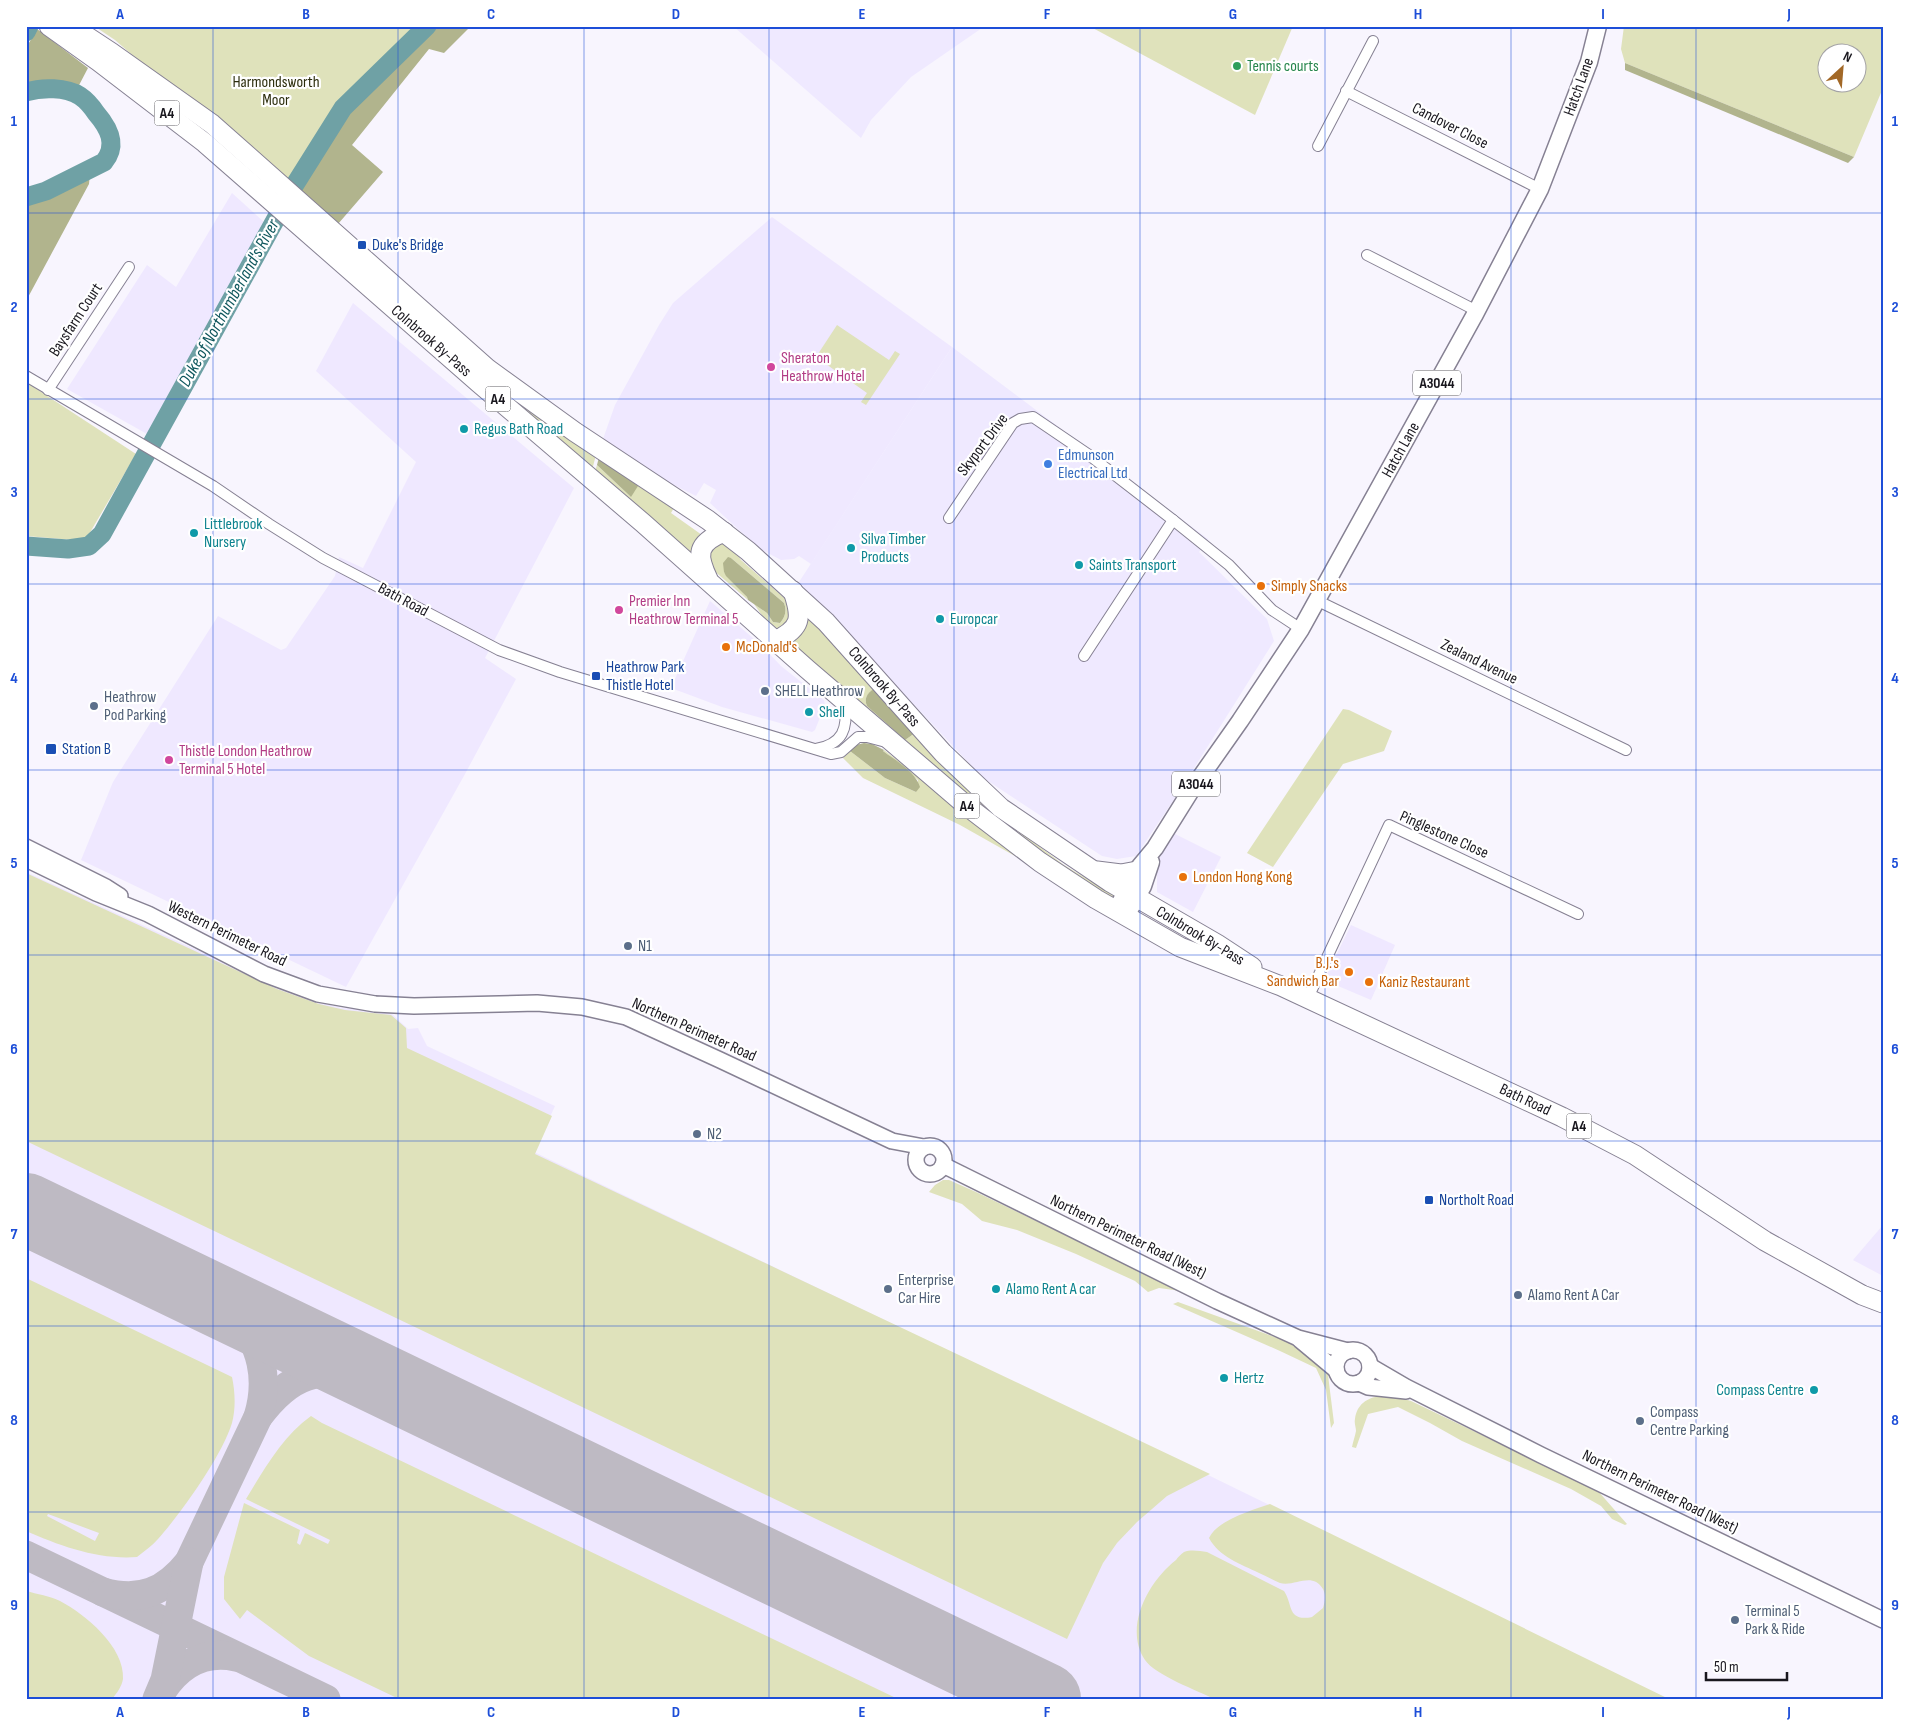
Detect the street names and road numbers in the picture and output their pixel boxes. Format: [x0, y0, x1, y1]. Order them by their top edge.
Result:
street label: Hatch Lane [1560, 55, 1598, 119]
street label: Candover Close [1409, 99, 1491, 153]
road number: A4 [154, 100, 180, 126]
street label: Baysfarm Court [45, 280, 107, 360]
street label: Colnbrook By-Pass [387, 301, 475, 381]
road number: A3044 [1413, 370, 1461, 396]
road number: A4 [486, 386, 510, 412]
street label: Skyport Drive [954, 410, 1012, 480]
street label: Hatch Lane [1378, 419, 1424, 481]
street label: Bath Road [375, 579, 431, 621]
street label: Zealand Avenue [1437, 635, 1521, 689]
street label: Colnbrook By-Pass [844, 643, 924, 731]
road number: A3044 [1172, 772, 1220, 796]
road number: A4 [954, 794, 980, 818]
street label: Pinglestone Close [1397, 807, 1491, 863]
street label: Western Perimeter Road [164, 897, 290, 971]
street label: Colnbrook By-Pass [1152, 902, 1248, 970]
street label: Northern Perimeter Road [629, 994, 759, 1066]
street label: Bath Road [1496, 1080, 1554, 1120]
road number: A4 [1566, 1114, 1592, 1138]
street label: Northern Perimeter Road (West) [1047, 1191, 1209, 1283]
street label: Northern Perimeter Road (West) [1579, 1446, 1741, 1538]

